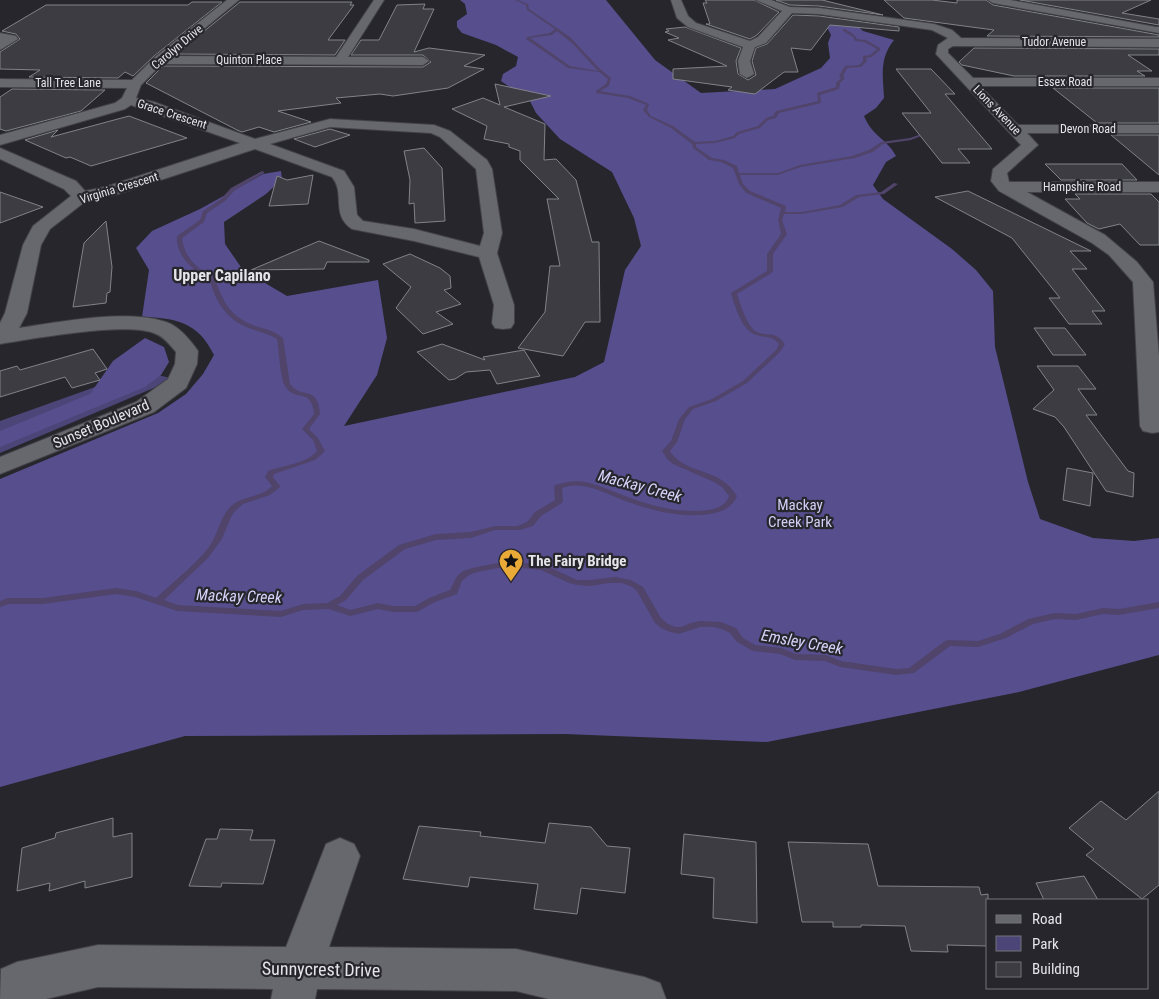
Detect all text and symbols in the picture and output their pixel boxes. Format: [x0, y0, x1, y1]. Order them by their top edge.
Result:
street label: Carolyn Drive [149, 21, 206, 72]
street label: Tudor Avenue [1022, 35, 1087, 49]
street label: Quinton Place [216, 53, 282, 67]
street label: Essex Road [1038, 75, 1092, 89]
street label: Tall Tree Lane [35, 76, 101, 90]
street label: Lions Avenue [970, 82, 1024, 138]
street label: Grace Crescent [136, 96, 209, 132]
street label: Devon Road [1060, 122, 1116, 136]
street label: Virginia Crescent [78, 169, 160, 206]
street label: Hampshire Road [1043, 180, 1121, 194]
district label: Upper Capilano [173, 266, 271, 285]
street label: Sunset Boulevard [50, 396, 152, 452]
water label: Mackay Creek [596, 466, 685, 507]
park label: Mackay Creek Park [768, 496, 832, 531]
place icon: The Fairy Bridge [498, 548, 524, 582]
place label: The Fairy Bridge [528, 552, 626, 570]
water label: Mackay Creek [196, 585, 283, 607]
water label: Emsley Creek [760, 626, 845, 659]
legend [986, 899, 1149, 989]
text: Road [1032, 910, 1062, 928]
text: Park [1032, 935, 1059, 953]
street label: Sunnycrest Drive [262, 957, 380, 981]
text: Building [1032, 960, 1080, 978]

